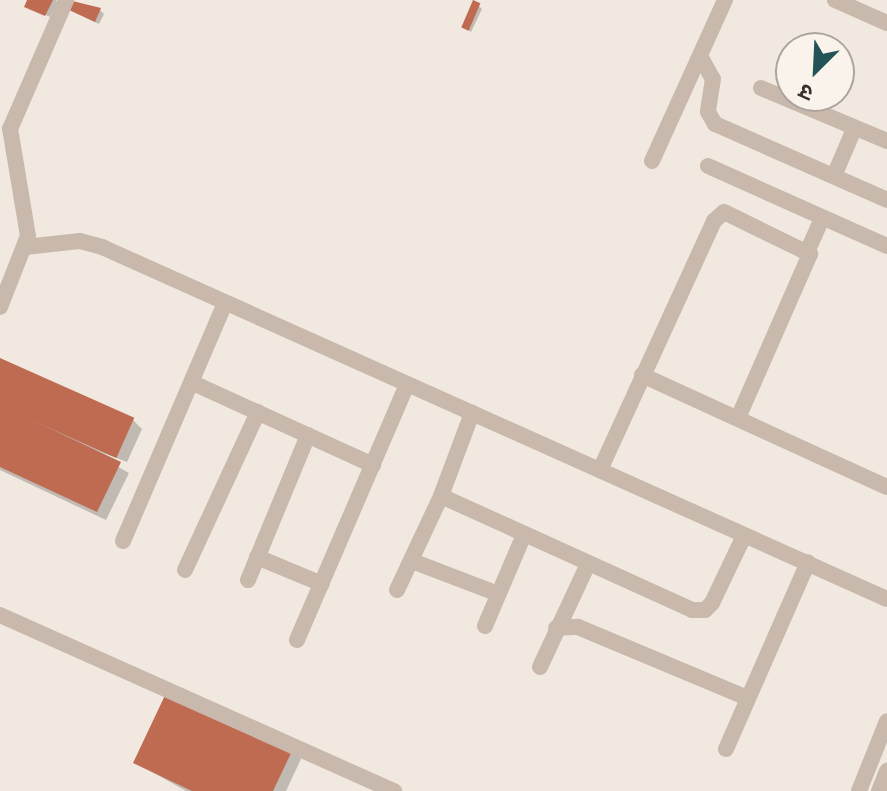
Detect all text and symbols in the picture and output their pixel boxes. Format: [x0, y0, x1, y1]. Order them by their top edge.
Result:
north arrow [775, 32, 855, 112]
text: उ [795, 78, 817, 107]

